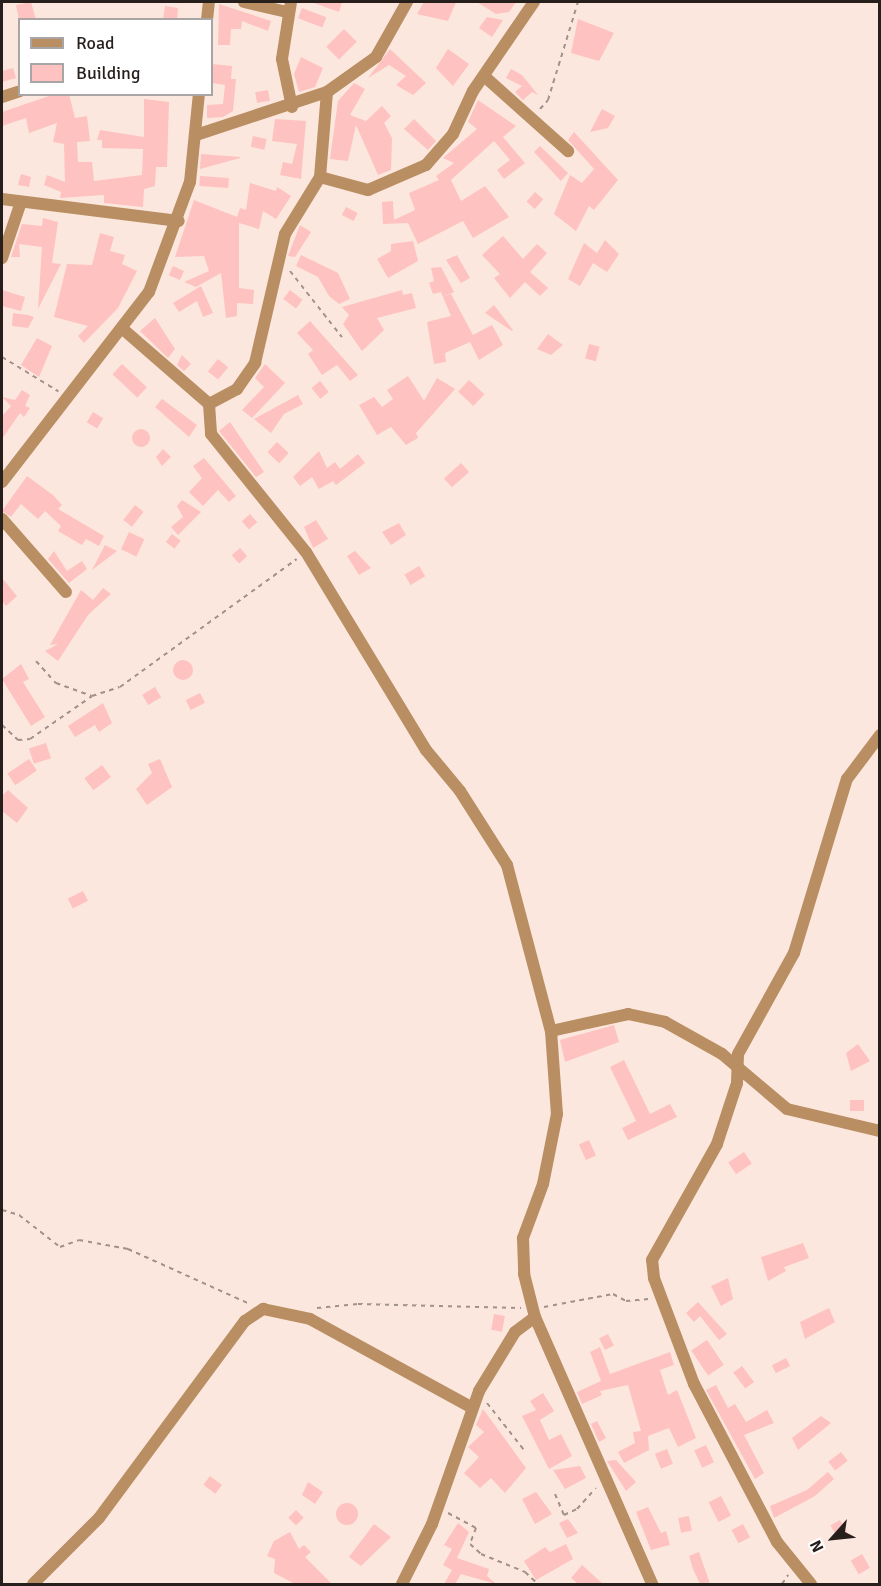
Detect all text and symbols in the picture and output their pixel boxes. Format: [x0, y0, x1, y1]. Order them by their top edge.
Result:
legend [18, 18, 213, 96]
text: Road [76, 32, 115, 54]
text: Building [76, 62, 140, 84]
north arrow [803, 1508, 863, 1568]
text: N [806, 1537, 828, 1556]

